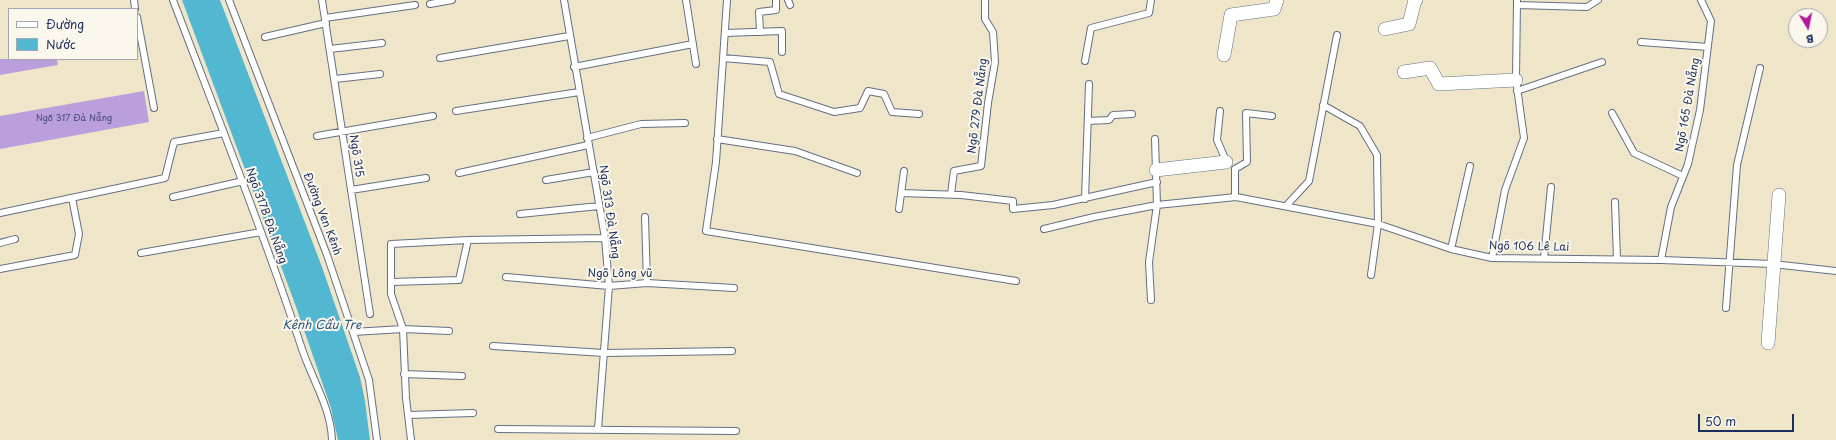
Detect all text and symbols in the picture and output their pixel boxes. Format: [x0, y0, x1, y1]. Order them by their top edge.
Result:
legend [8, 8, 138, 60]
north arrow [1788, 8, 1828, 48]
text: Đường [46, 15, 84, 33]
text: B [1805, 30, 1815, 48]
text: Nước [46, 35, 76, 53]
street label: Ngõ 165 Đà Nẵng [1673, 57, 1703, 153]
street label: Ngõ 279 Đà Nẵng [966, 58, 990, 154]
house number: Ngõ 317 Đà Nẵng [36, 114, 112, 124]
street label: Ngõ 315 [346, 134, 366, 178]
street label: Ngõ 313 Đà Nẵng [596, 164, 622, 260]
street label: Ngõ 317B Đà Nẵng [243, 166, 289, 266]
street label: Đường Ven Kênh [300, 171, 344, 257]
street label: Ngõ 106 Lê Lai [1489, 240, 1569, 254]
street label: Ngõ Lông vũ [588, 267, 652, 281]
water label: Kênh Cầu Tre [283, 319, 361, 333]
scale bar [1700, 406, 1796, 432]
text: 50 m [1705, 412, 1736, 430]

